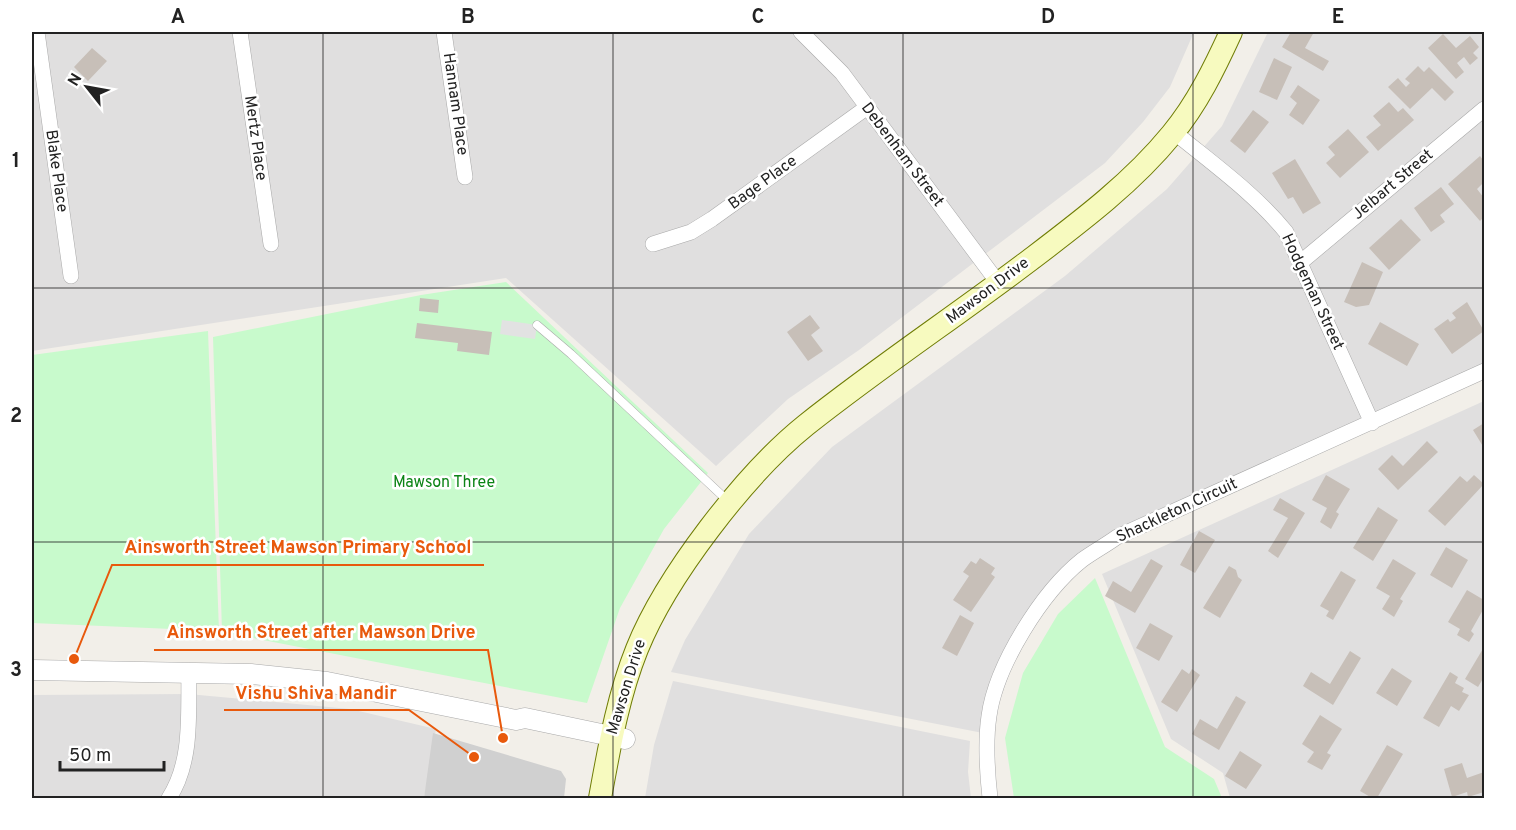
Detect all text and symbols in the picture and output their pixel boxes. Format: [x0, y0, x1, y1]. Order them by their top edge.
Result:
text: A [171, 5, 185, 31]
text: B [461, 5, 475, 31]
text: C [752, 5, 764, 31]
text: D [1041, 5, 1055, 31]
text: E [1332, 5, 1344, 31]
street label: Hannam Place [438, 51, 472, 157]
north arrow [57, 57, 117, 117]
text: N [64, 70, 87, 90]
street label: Mertz Place [239, 94, 271, 182]
street label: Debenham Street [856, 99, 948, 211]
street label: Blake Place [40, 128, 72, 214]
street label: Jelbart Street [1348, 145, 1438, 225]
text: 1 [12, 149, 20, 175]
street label: Bage Place [725, 151, 801, 215]
street label: Hodgeman Street [1276, 231, 1348, 353]
street label: Mawson Drive [942, 253, 1034, 329]
text: 2 [10, 404, 22, 430]
park label: Mawson Three [393, 473, 495, 493]
street label: Shackleton Circuit [1113, 474, 1241, 548]
callout: Ainsworth Street Mawson Primary School [112, 529, 484, 565]
text: Ainsworth Street Mawson Primary School [124, 537, 472, 560]
callout: Ainsworth Street after Mawson Drive [154, 614, 488, 650]
text: Ainsworth Street after Mawson Drive [166, 622, 476, 645]
street label: Mawson Drive [603, 637, 651, 737]
text: 3 [10, 658, 22, 684]
callout: Vishu Shiva Mandir [224, 674, 409, 710]
text: Vishu Shiva Mandir [235, 683, 397, 706]
scale bar [60, 734, 164, 772]
text: 50 m [69, 745, 111, 768]

